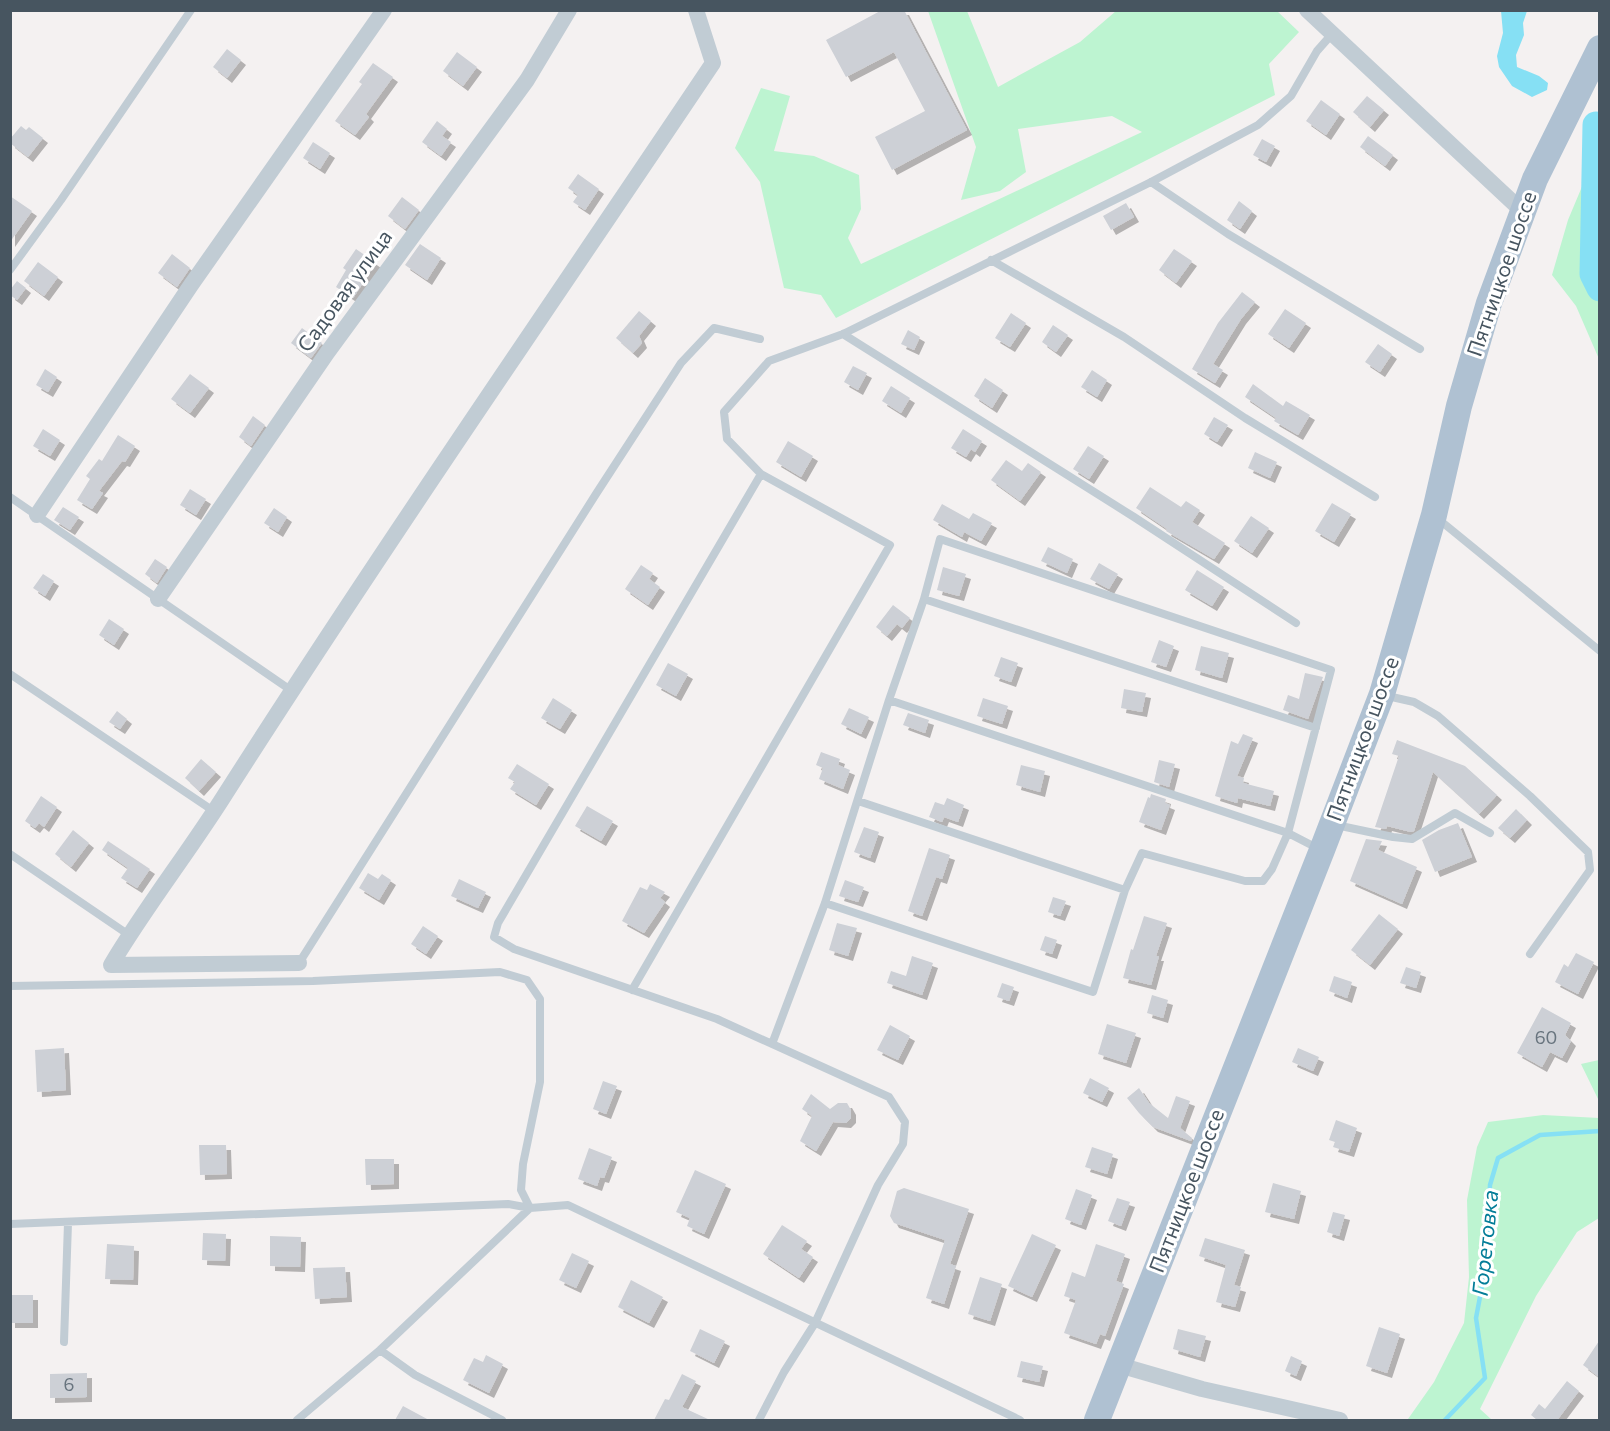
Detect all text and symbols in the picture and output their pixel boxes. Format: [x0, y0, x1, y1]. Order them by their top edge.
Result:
street label: Пятницкое шоссе [1461, 188, 1541, 359]
street label: Садовая улица [291, 224, 396, 356]
street label: Пятницкое шоссе [1320, 653, 1403, 824]
house number: 60 [1535, 1026, 1557, 1048]
street label: Пятницкое шоссе [1143, 1105, 1228, 1276]
water label: Горетовка [1466, 1189, 1503, 1297]
house number: 6 [64, 1373, 74, 1395]

